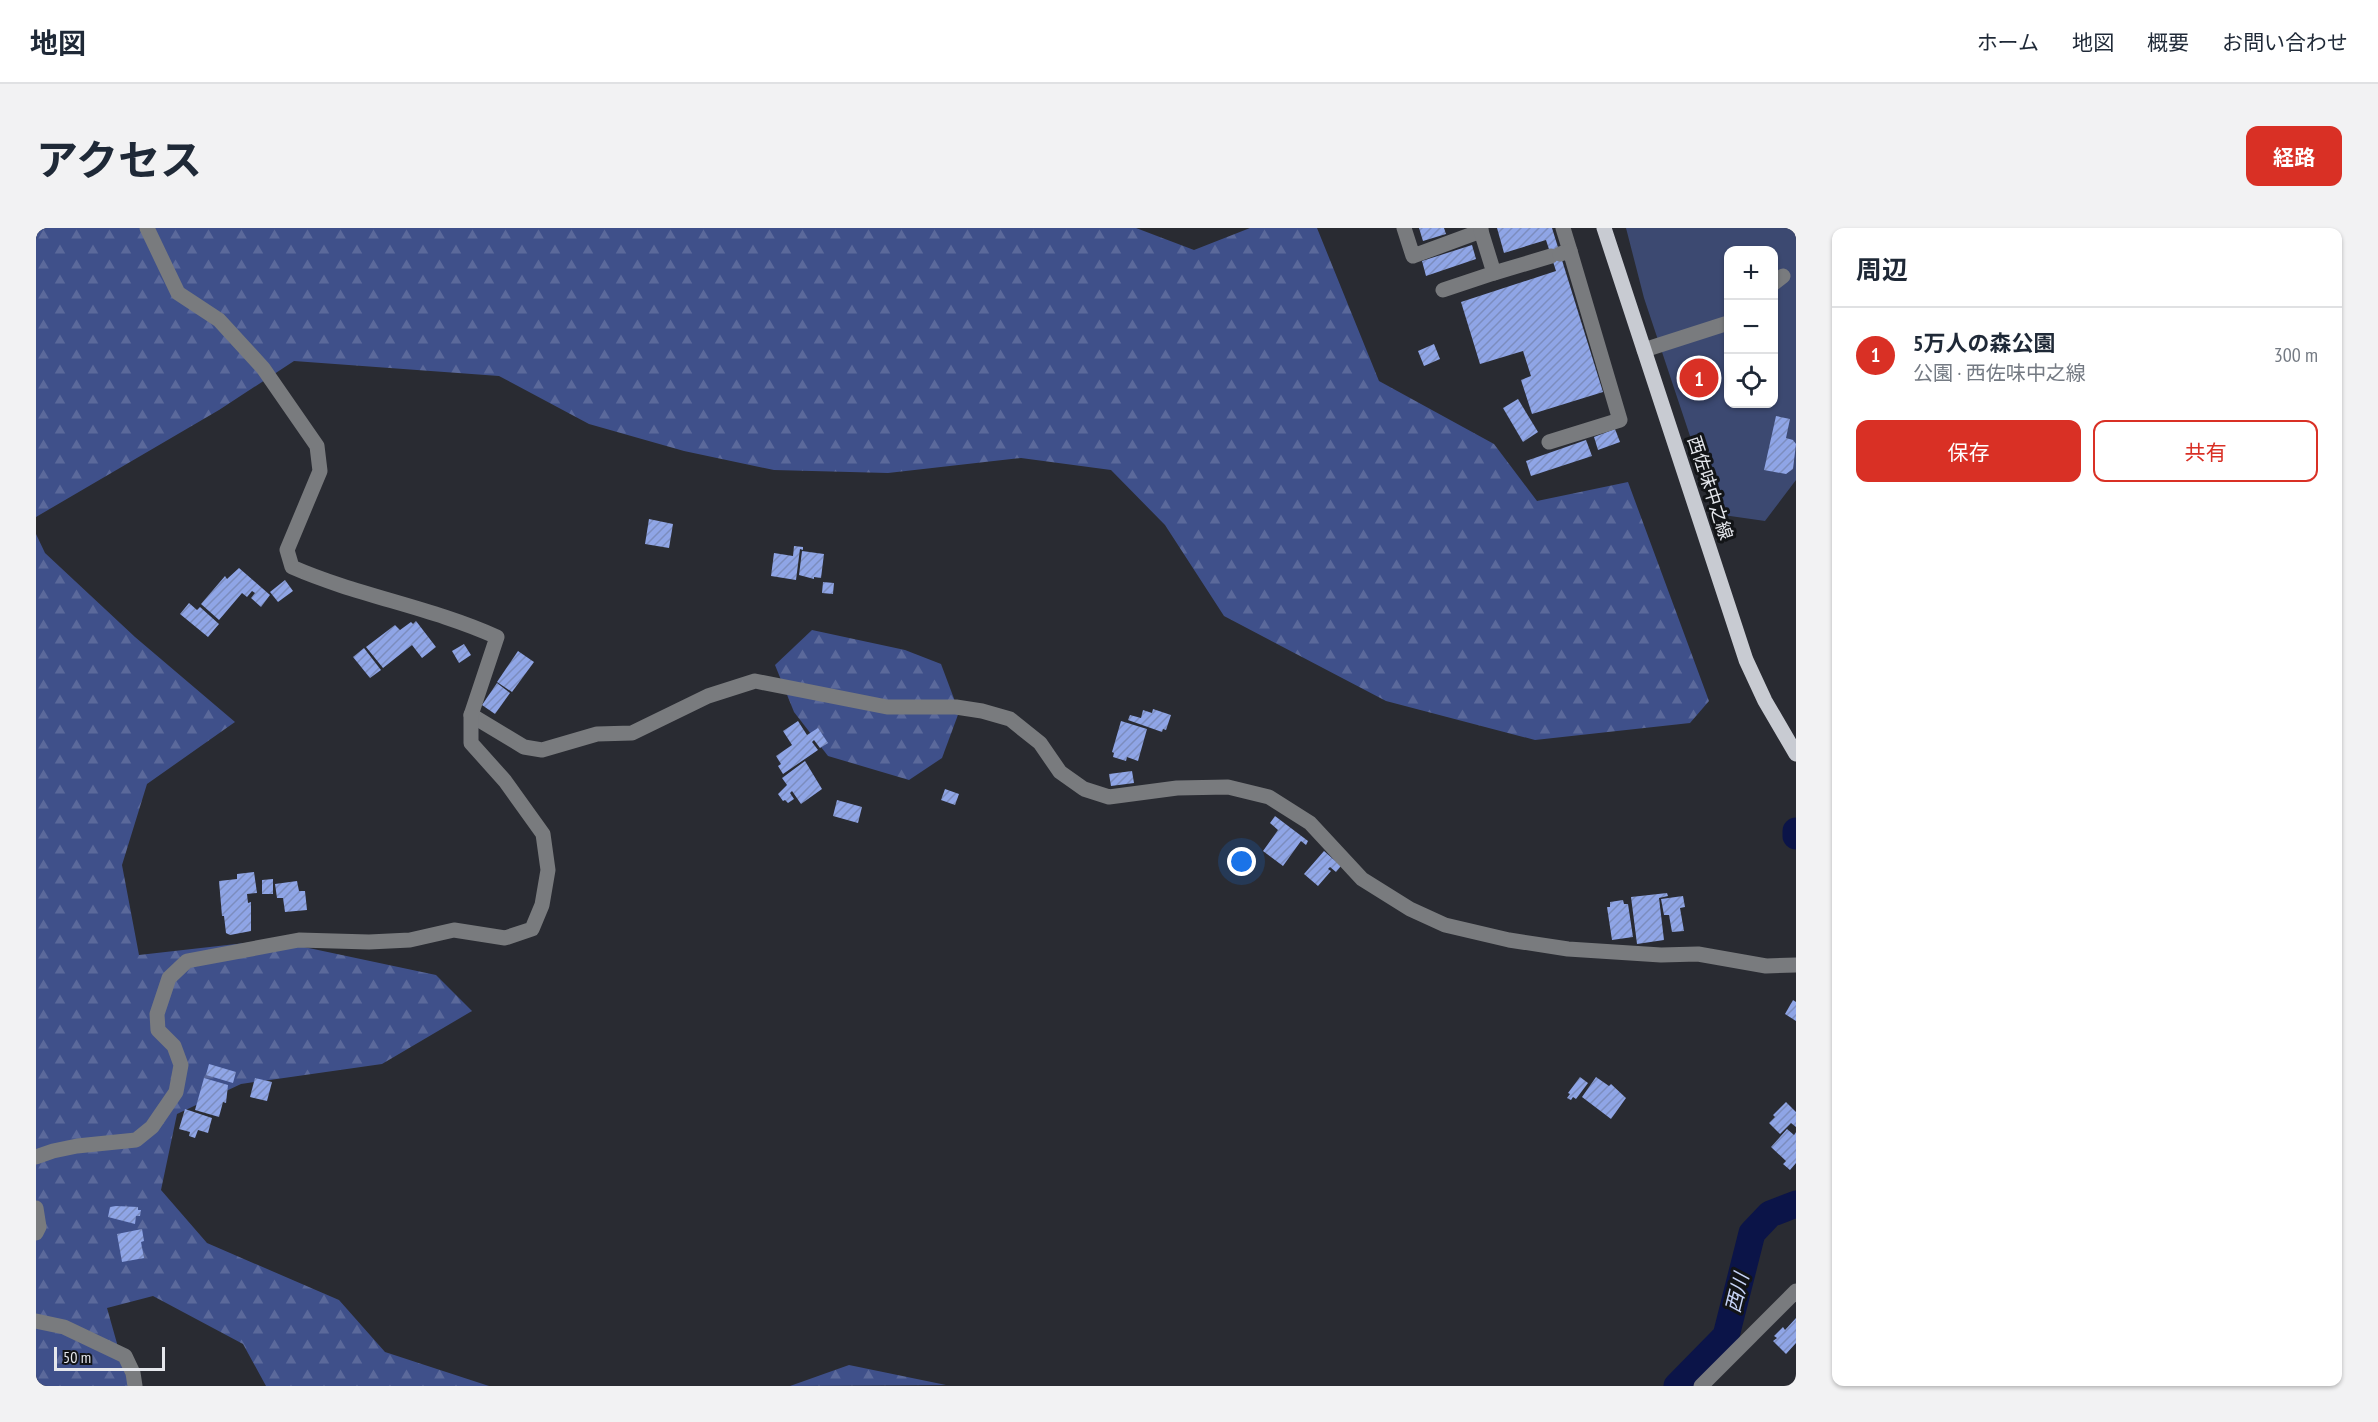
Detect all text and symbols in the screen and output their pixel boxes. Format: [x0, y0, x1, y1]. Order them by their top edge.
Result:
text: 地図 [30, 24, 86, 61]
text: ホーム [1977, 29, 2039, 56]
text: 地図 [2072, 29, 2114, 56]
text: 概要 [2147, 29, 2189, 56]
text: お問い合わせ [2222, 29, 2348, 56]
button: 経路 [2246, 126, 2342, 186]
text: アクセス [36, 132, 202, 187]
map controls [1724, 246, 1778, 408]
button: + [1724, 246, 1778, 300]
text: 周辺 [1856, 253, 1908, 286]
button: − [1724, 300, 1778, 354]
text: 5万人の森公園 [1913, 329, 2056, 357]
text: 1 [1871, 342, 1880, 368]
text: 300 m [2274, 342, 2318, 368]
button: locate [1724, 354, 1778, 408]
pin: 1 [1680, 356, 1718, 400]
text: 公園 · 西佐味中之線 [1913, 360, 2086, 386]
button: 保存 [1856, 420, 2081, 482]
button: 共有 [2093, 420, 2318, 482]
street label: 西佐味中之線 [1683, 433, 1738, 543]
your location [1227, 847, 1256, 876]
water label: 西川 [1720, 1269, 1755, 1316]
scale bar [54, 1344, 165, 1372]
text: 50 m [63, 1347, 91, 1367]

